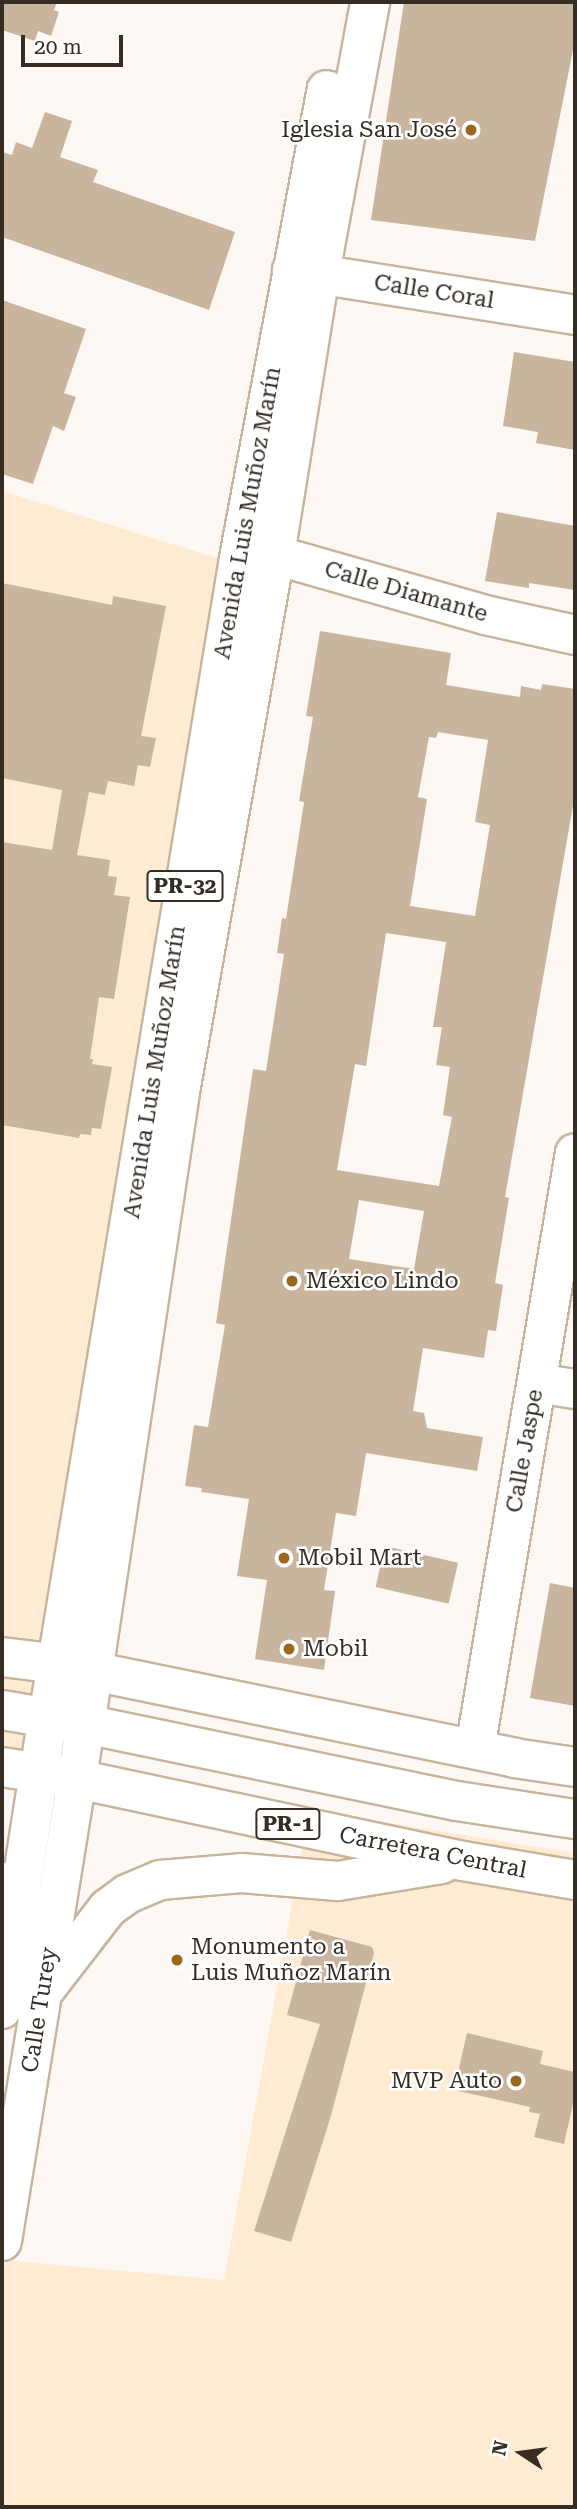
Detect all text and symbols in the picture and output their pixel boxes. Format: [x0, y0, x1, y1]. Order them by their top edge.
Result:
scale bar [24, 21, 126, 65]
text: 20 m [34, 35, 82, 59]
place label: Iglesia San José [281, 116, 457, 144]
marker: Iglesia San José [463, 122, 479, 138]
street label: Calle Coral [372, 269, 496, 315]
street label: Avenida Luis Muñoz Marín [209, 365, 287, 661]
street label: Calle Diamante [321, 556, 491, 628]
road number: PR-32 [146, 868, 224, 903]
street label: Avenida Luis Muñoz Marín [118, 923, 192, 1221]
place label: México Lindo [306, 1267, 459, 1295]
marker: México Lindo [284, 1273, 300, 1289]
street label: Calle Jaspe [501, 1387, 549, 1515]
place label: Mobil Mart [298, 1544, 421, 1572]
marker: Mobil Mart [276, 1550, 292, 1566]
place label: Mobil [303, 1635, 368, 1663]
marker: Mobil [281, 1641, 297, 1657]
road number: PR-1 [255, 1806, 321, 1842]
street label: Carretera Central [337, 1821, 529, 1885]
place label: Monumento a Luis Muñoz Marín [191, 1933, 391, 1987]
street label: Calle Turey [16, 1945, 64, 2075]
marker: Monumento a Luis Muñoz Marín [169, 1952, 185, 1968]
place label: MVP Auto [391, 2067, 502, 2095]
marker: MVP Auto [508, 2073, 524, 2089]
north arrow [486, 2418, 556, 2488]
text: N [487, 2438, 513, 2458]

